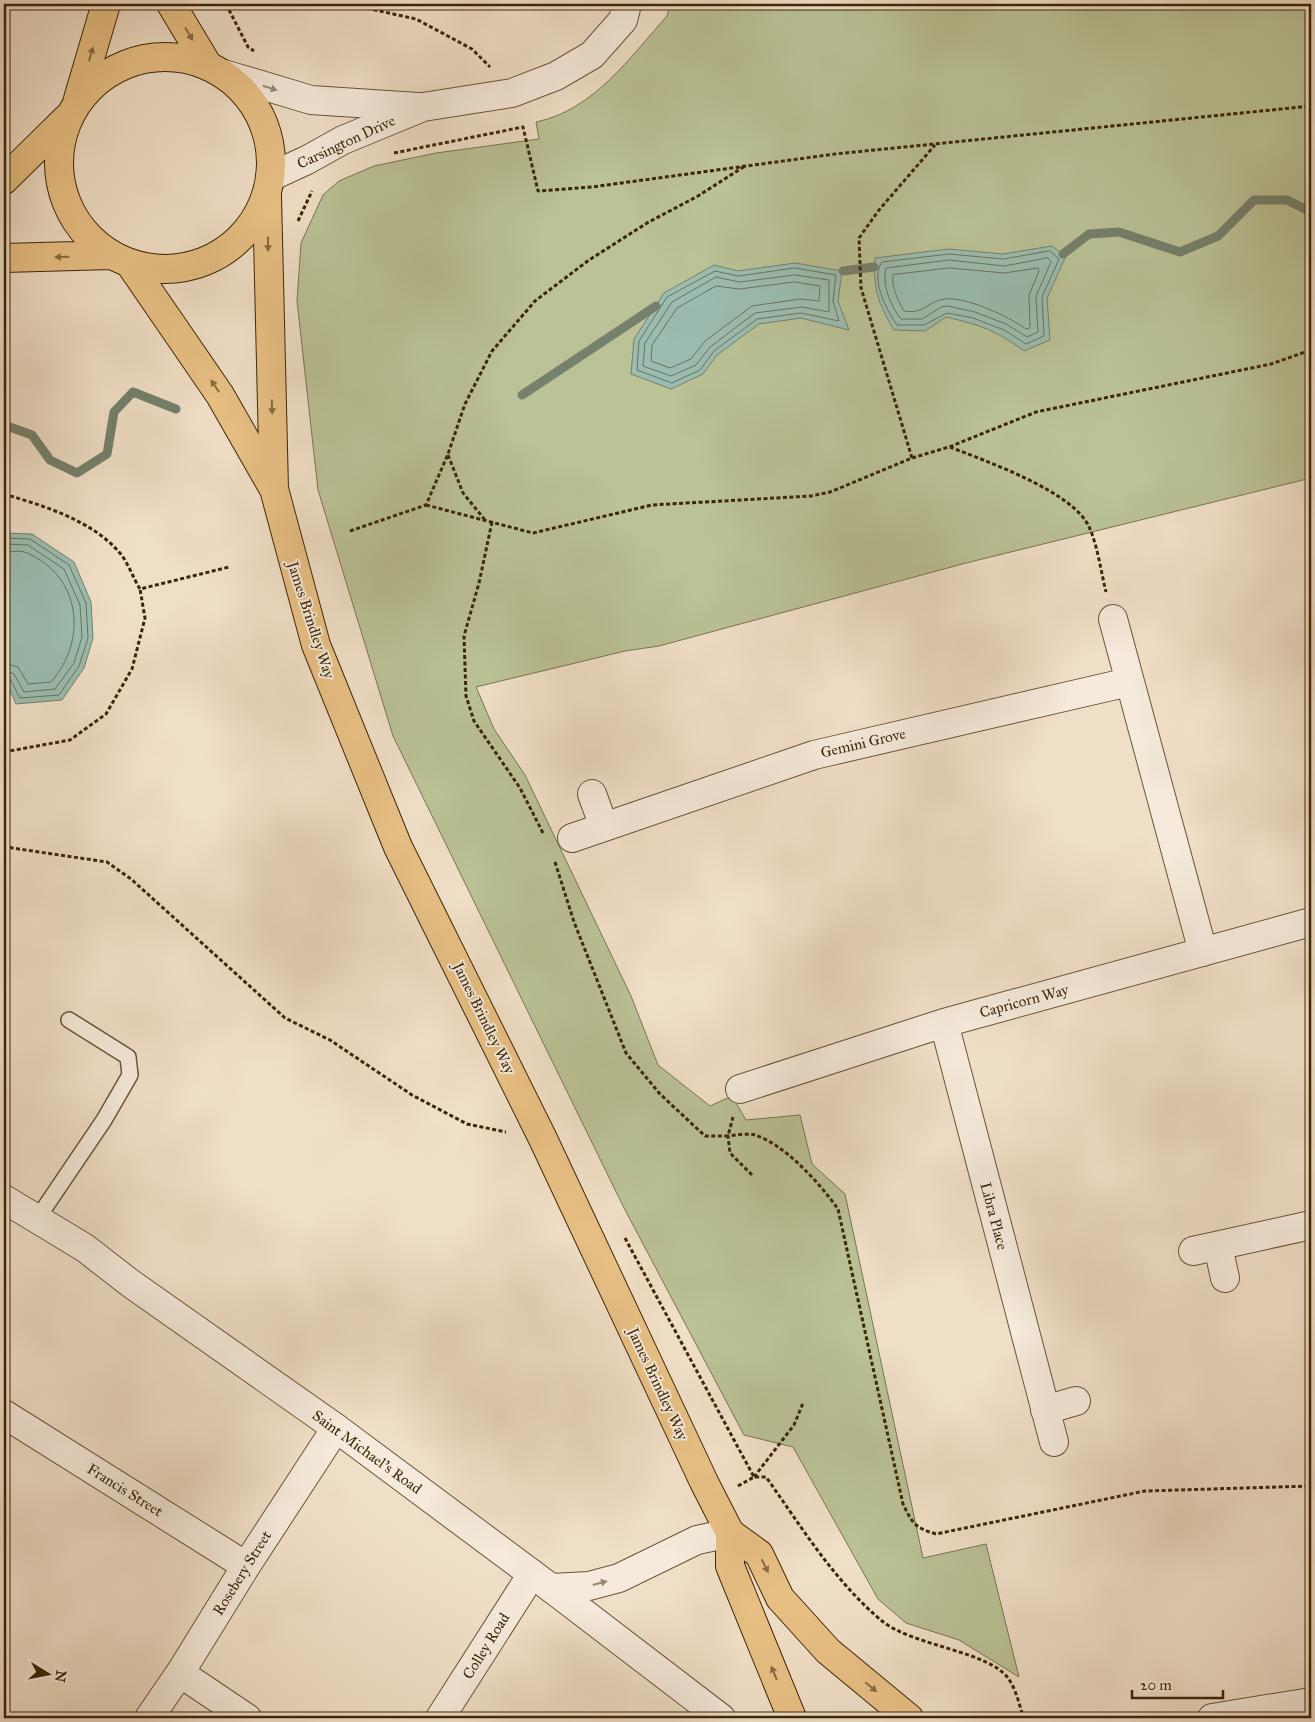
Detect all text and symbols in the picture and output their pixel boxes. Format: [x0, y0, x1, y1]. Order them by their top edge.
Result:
one-way arrow [184, 28, 193, 41]
one-way arrow [88, 46, 96, 61]
one-way arrow [263, 84, 278, 92]
street label: Carsington Drive [294, 111, 398, 173]
one-way arrow [264, 237, 272, 253]
one-way arrow [54, 253, 70, 261]
one-way arrow [210, 380, 219, 393]
one-way arrow [268, 399, 276, 415]
street label: James Brindley Way [282, 557, 339, 682]
street label: Gemini Grove [819, 724, 907, 762]
street label: James Brindley Way [447, 957, 519, 1078]
street label: Capricorn Way [978, 980, 1071, 1022]
street label: Libra Place [976, 1180, 1012, 1252]
street label: James Brindley Way [622, 1323, 692, 1444]
street label: Saint Michael's Road [309, 1406, 426, 1498]
street label: Francis Street [84, 1460, 167, 1521]
street label: Rosebery Street [209, 1527, 276, 1619]
one-way arrow [761, 1559, 769, 1573]
one-way arrow [592, 1579, 607, 1587]
street label: Colley Road [459, 1609, 514, 1682]
north arrow [22, 1650, 72, 1700]
one-way arrow [770, 1665, 778, 1680]
scale bar [1132, 1667, 1224, 1699]
text: N [51, 1669, 70, 1684]
text: 20 m [1140, 1676, 1172, 1694]
one-way arrow [864, 1681, 877, 1692]

